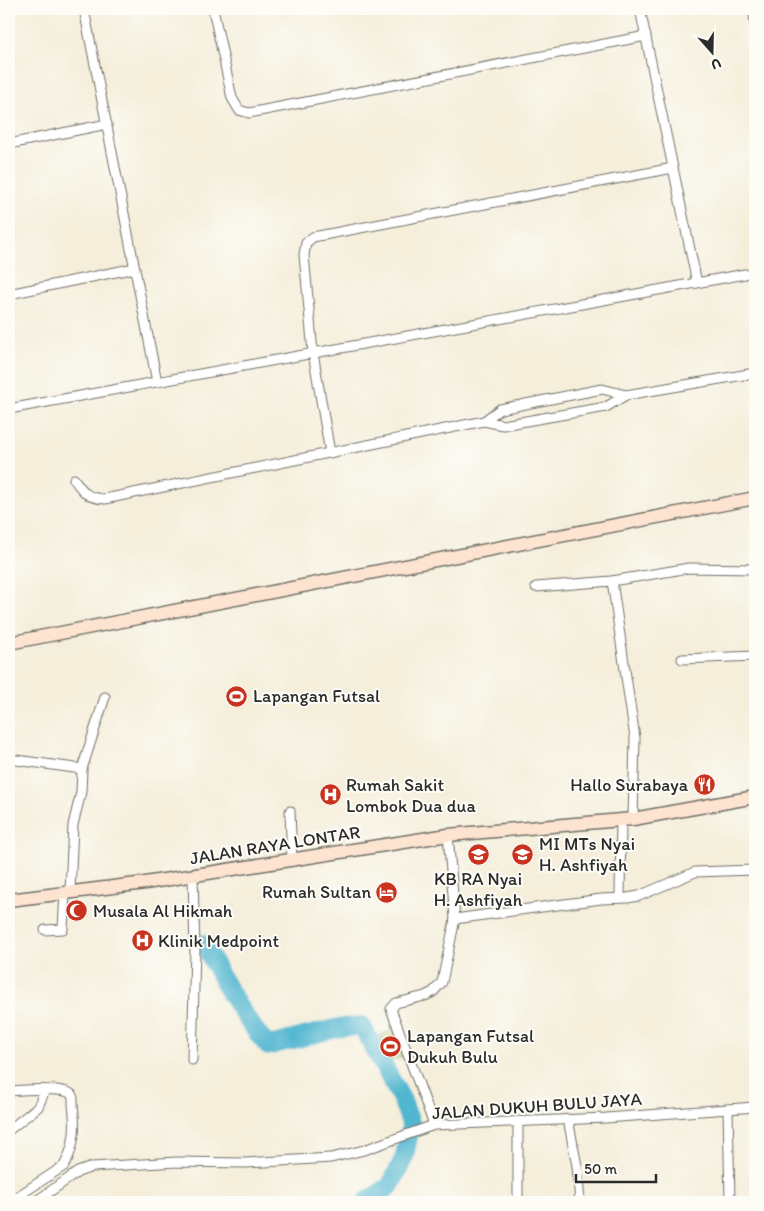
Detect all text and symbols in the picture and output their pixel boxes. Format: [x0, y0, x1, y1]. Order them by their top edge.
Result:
north arrow [686, 28, 736, 78]
text: U [709, 54, 724, 73]
sports icon: Lapangan Futsal [225, 684, 249, 708]
place label: Lapangan Futsal [253, 685, 380, 707]
restaurant icon: Hallo Surabaya [692, 773, 716, 797]
place label: Rumah Sakit Lombok Dua dua [346, 774, 476, 817]
place label: Hallo Surabaya [570, 774, 689, 796]
hospital icon: Rumah Sakit Lombok Dua dua [318, 783, 342, 807]
street label: JALAN RAYA LONTAR [188, 821, 362, 869]
place label: MI MTs Nyai H. Ashfiyah [539, 833, 635, 876]
school or university icon: KB RA Nyai H. Ashfiyah [466, 842, 490, 866]
school or university icon: MI MTs Nyai H. Ashfiyah [511, 842, 535, 866]
place label: KB RA Nyai H. Ashfiyah [434, 868, 523, 911]
hotel icon: Rumah Sultan [375, 880, 399, 904]
place label: Rumah Sultan [262, 881, 371, 903]
mosque icon: Musala Al Hikmah [65, 899, 89, 923]
place label: Musala Al Hikmah [93, 900, 233, 922]
hospital icon: Klinik Medpoint [130, 929, 154, 953]
place label: Klinik Medpoint [158, 930, 279, 952]
place label: Lapangan Futsal Dukuh Bulu [407, 1025, 534, 1068]
sports icon: Lapangan Futsal Dukuh Bulu [379, 1034, 403, 1058]
street label: JALAN DUKUH BULU JAYA [431, 1088, 643, 1124]
scale bar [576, 1151, 656, 1183]
text: 50 m [584, 1160, 617, 1178]

